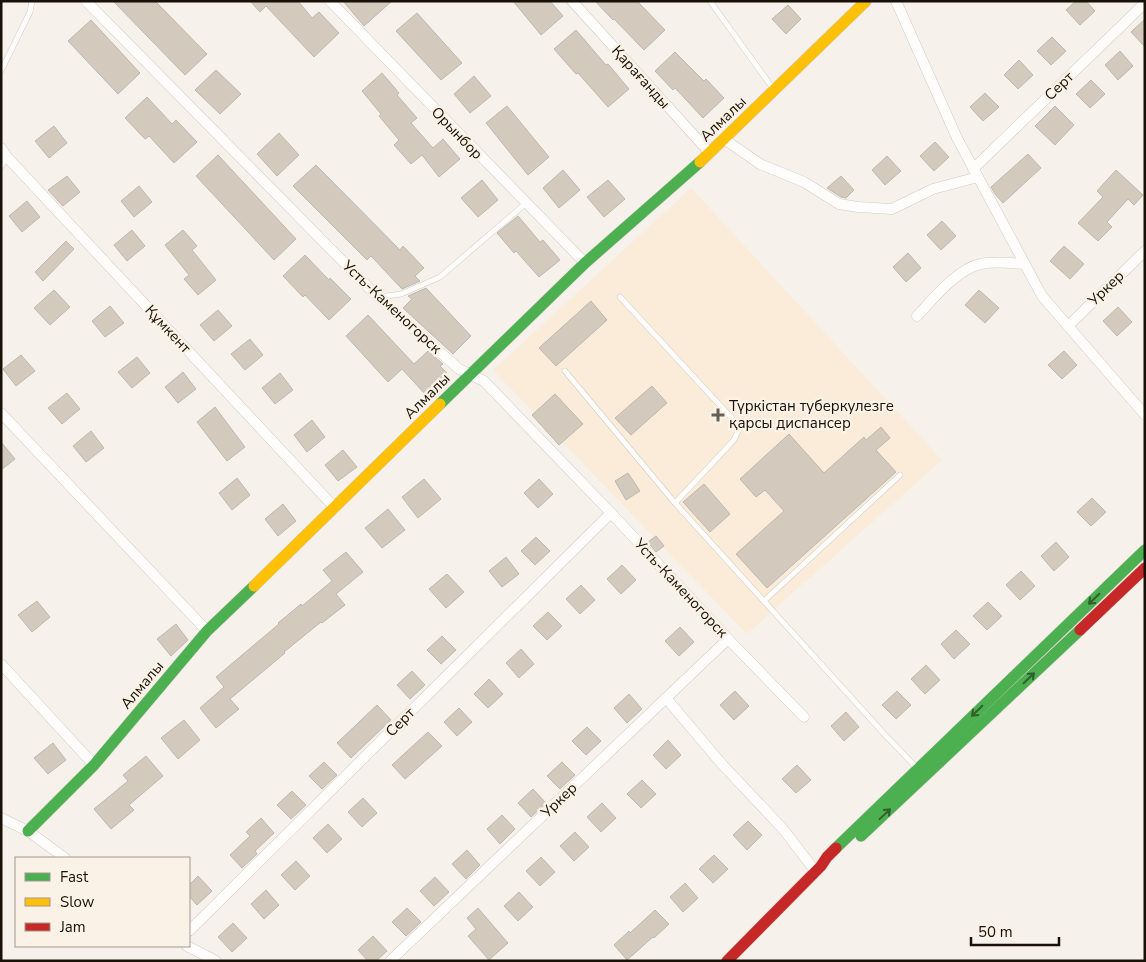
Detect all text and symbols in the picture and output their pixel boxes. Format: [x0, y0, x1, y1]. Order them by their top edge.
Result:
street label: Қарағанды [607, 41, 675, 113]
street label: Серт [1040, 67, 1078, 105]
street label: Алмалы [696, 92, 750, 146]
street label: Орынбор [427, 102, 487, 164]
street label: Усть-Каменогорск [337, 255, 446, 358]
street label: Уркер [1083, 266, 1128, 311]
street label: Құмкент [140, 301, 196, 358]
street label: Алмалы [400, 369, 454, 423]
place label: Түркістан туберкулезге қарсы диспансер [729, 396, 894, 433]
marker: Түркістан туберкулезге қарсы диспансер [711, 408, 725, 422]
street label: Усть-Каменогорск [629, 533, 732, 642]
one-way arrow [1088, 593, 1100, 605]
street label: Алмалы [116, 657, 168, 713]
one-way arrow [1023, 672, 1036, 684]
street label: Серт [381, 703, 419, 741]
one-way arrow [970, 705, 983, 717]
street label: Уркер [536, 778, 581, 823]
one-way arrow [879, 808, 892, 819]
legend [15, 857, 190, 947]
text: Fast [60, 867, 89, 887]
text: Slow [60, 892, 95, 912]
scale bar [971, 914, 1058, 946]
text: Jam [59, 917, 86, 937]
text: 50 m [978, 922, 1013, 942]

